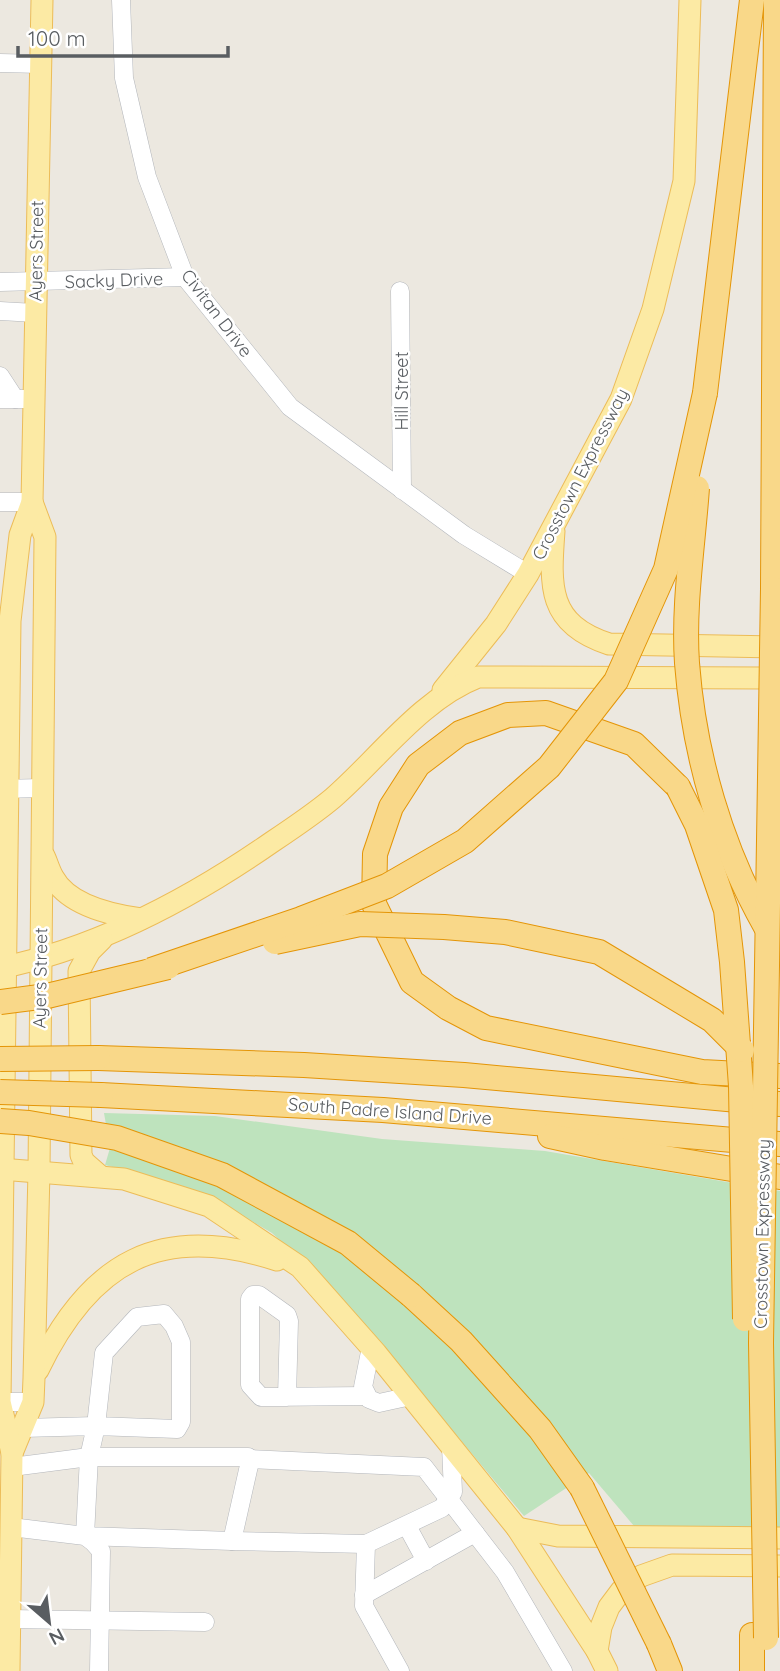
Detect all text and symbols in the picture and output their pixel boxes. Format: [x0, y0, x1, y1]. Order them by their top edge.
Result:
scale bar [18, 14, 228, 58]
text: 100 m [28, 25, 86, 51]
street label: Ayers Street [24, 200, 48, 302]
street label: Civitan Drive [176, 264, 258, 362]
street label: Sacky Drive [64, 267, 164, 293]
street label: Hill Street [390, 351, 413, 431]
street label: Crosstown Expressway [527, 384, 633, 564]
street label: Ayers Street [28, 927, 52, 1029]
street label: South Padre Island Drive [287, 1092, 493, 1130]
street label: Crosstown Expressway [749, 1139, 775, 1329]
north arrow [14, 1587, 84, 1657]
text: N [45, 1623, 69, 1651]

